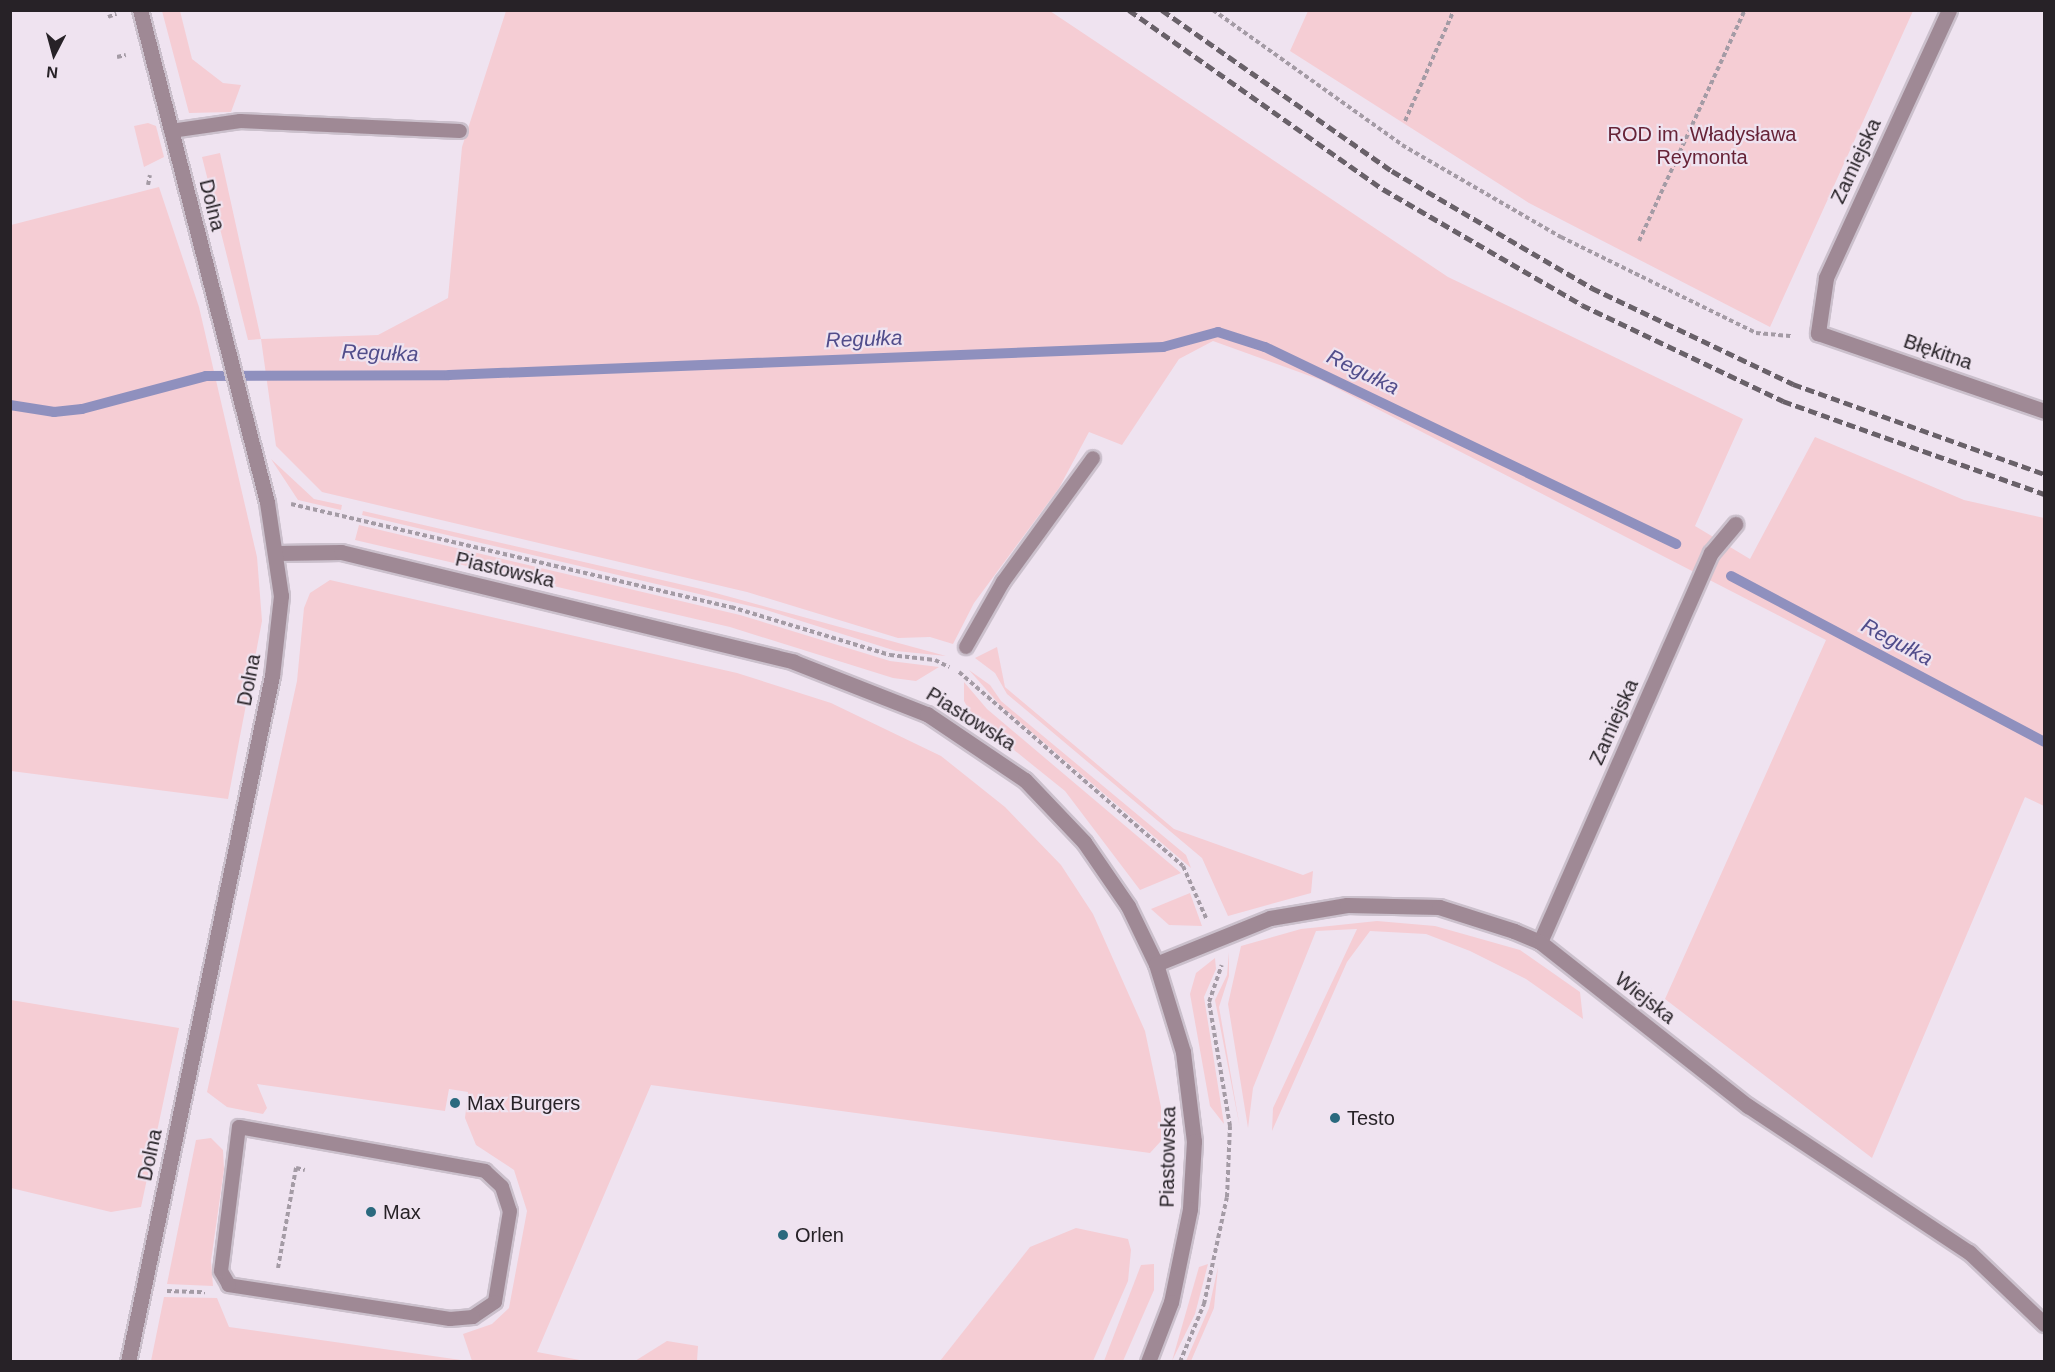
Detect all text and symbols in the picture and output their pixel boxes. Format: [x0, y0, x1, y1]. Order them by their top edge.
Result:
north arrow [24, 24, 84, 84]
text: N [45, 63, 59, 81]
street label: Zamiejska [1826, 115, 1886, 207]
park label: ROD im. Władysława Reymonta [1608, 122, 1796, 169]
street label: Dolna [194, 177, 230, 233]
water label: Regułka [825, 325, 903, 353]
street label: Błękitna [1900, 329, 1976, 375]
water label: Regułka [341, 339, 419, 367]
water label: Regułka [1323, 344, 1403, 400]
street label: Piastowska [453, 547, 557, 593]
water label: Regułka [1857, 613, 1937, 671]
street label: Dolna [232, 652, 266, 708]
street label: Zamiejska [1585, 675, 1643, 769]
street label: Piastowska [922, 682, 1020, 756]
street label: Wiejska [1610, 967, 1680, 1029]
place label: Max Burgers [467, 1091, 580, 1115]
marker: Max Burgers [448, 1096, 462, 1110]
street label: Piastowska [1155, 1106, 1181, 1208]
place label: Testo [1347, 1106, 1395, 1130]
marker: Testo [1328, 1111, 1342, 1125]
street label: Dolna [133, 1127, 167, 1183]
place label: Max [383, 1200, 421, 1224]
marker: Max [364, 1205, 378, 1219]
place label: Orlen [795, 1223, 844, 1247]
marker: Orlen [776, 1228, 790, 1242]

